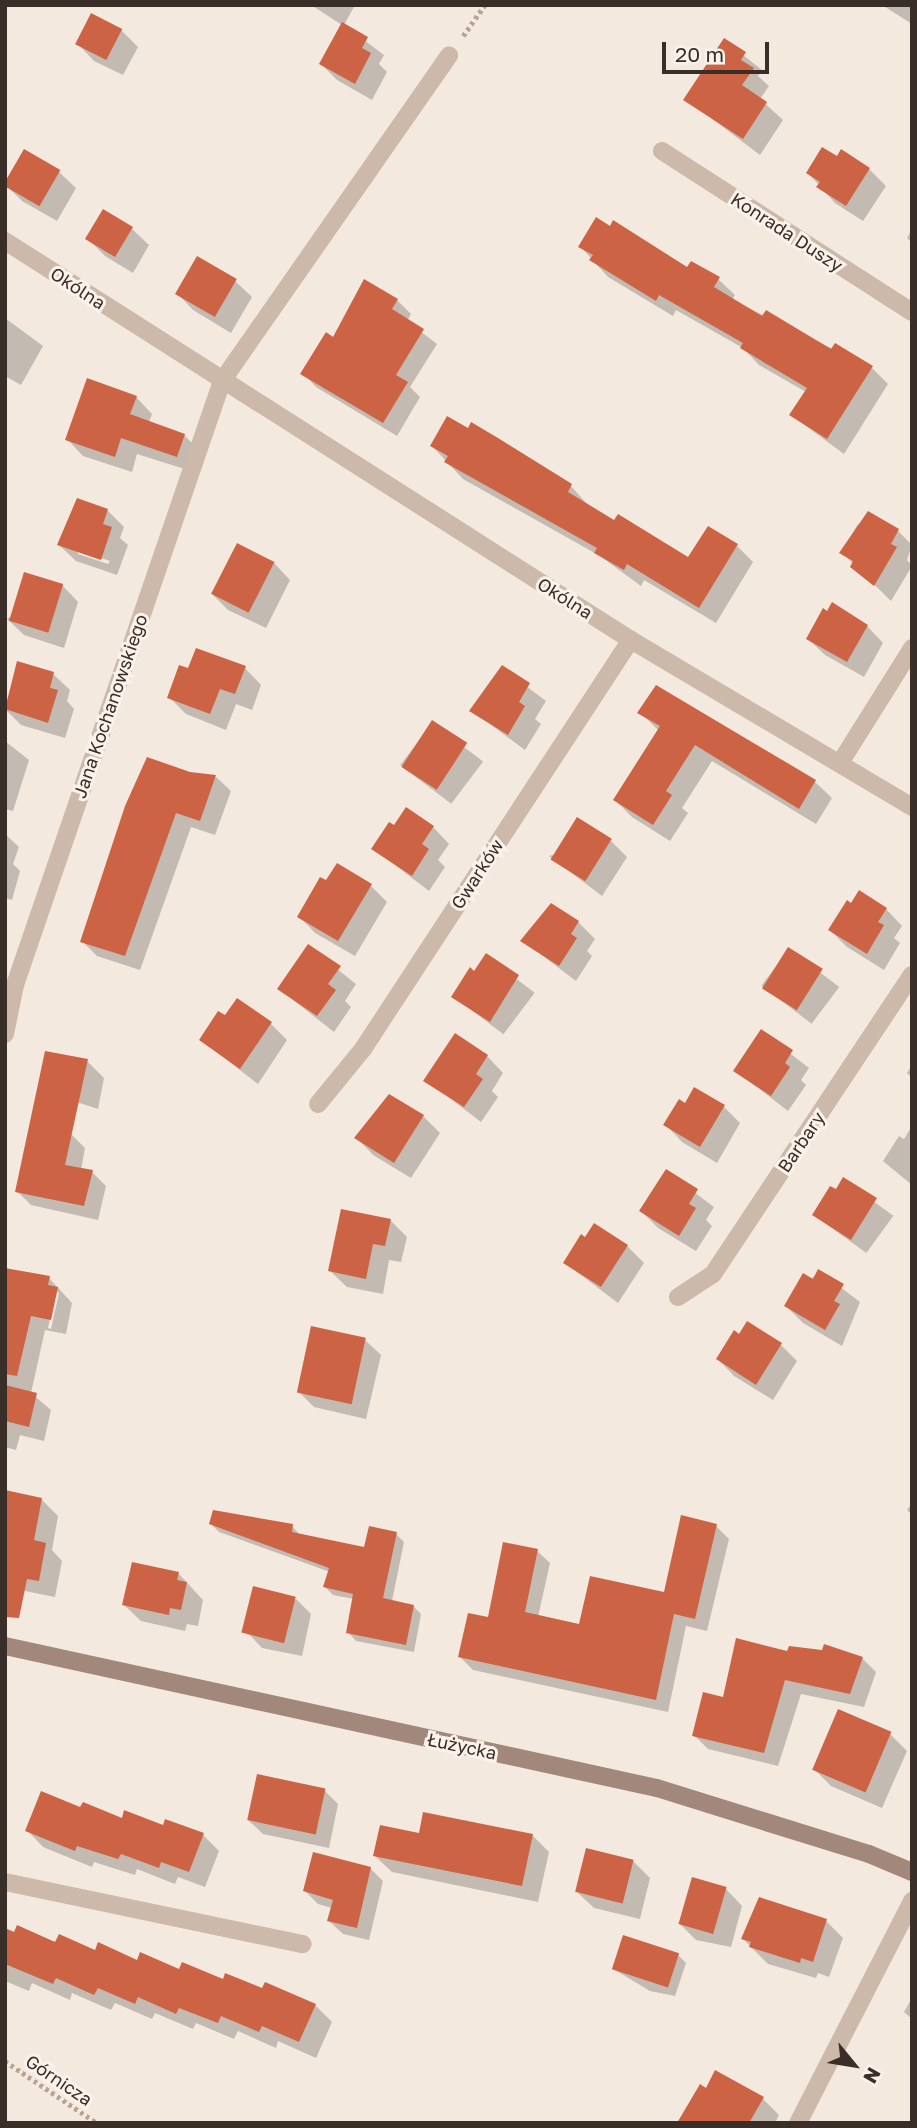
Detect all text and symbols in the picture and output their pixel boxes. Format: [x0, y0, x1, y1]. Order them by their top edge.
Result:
scale bar [665, 28, 772, 72]
text: 20 m [675, 41, 724, 67]
street label: Konrada Duszy [727, 188, 847, 276]
street label: Okólna [47, 262, 109, 314]
street label: Okólna [533, 573, 597, 623]
street label: Jana Kochanowskiego [68, 611, 152, 801]
street label: Gwarków [446, 835, 508, 913]
street label: Barbary [773, 1108, 829, 1176]
street label: Łużycka [425, 1728, 499, 1764]
north arrow [819, 2030, 889, 2100]
street label: Górnicza [22, 2050, 96, 2110]
text: N [859, 2064, 886, 2088]

